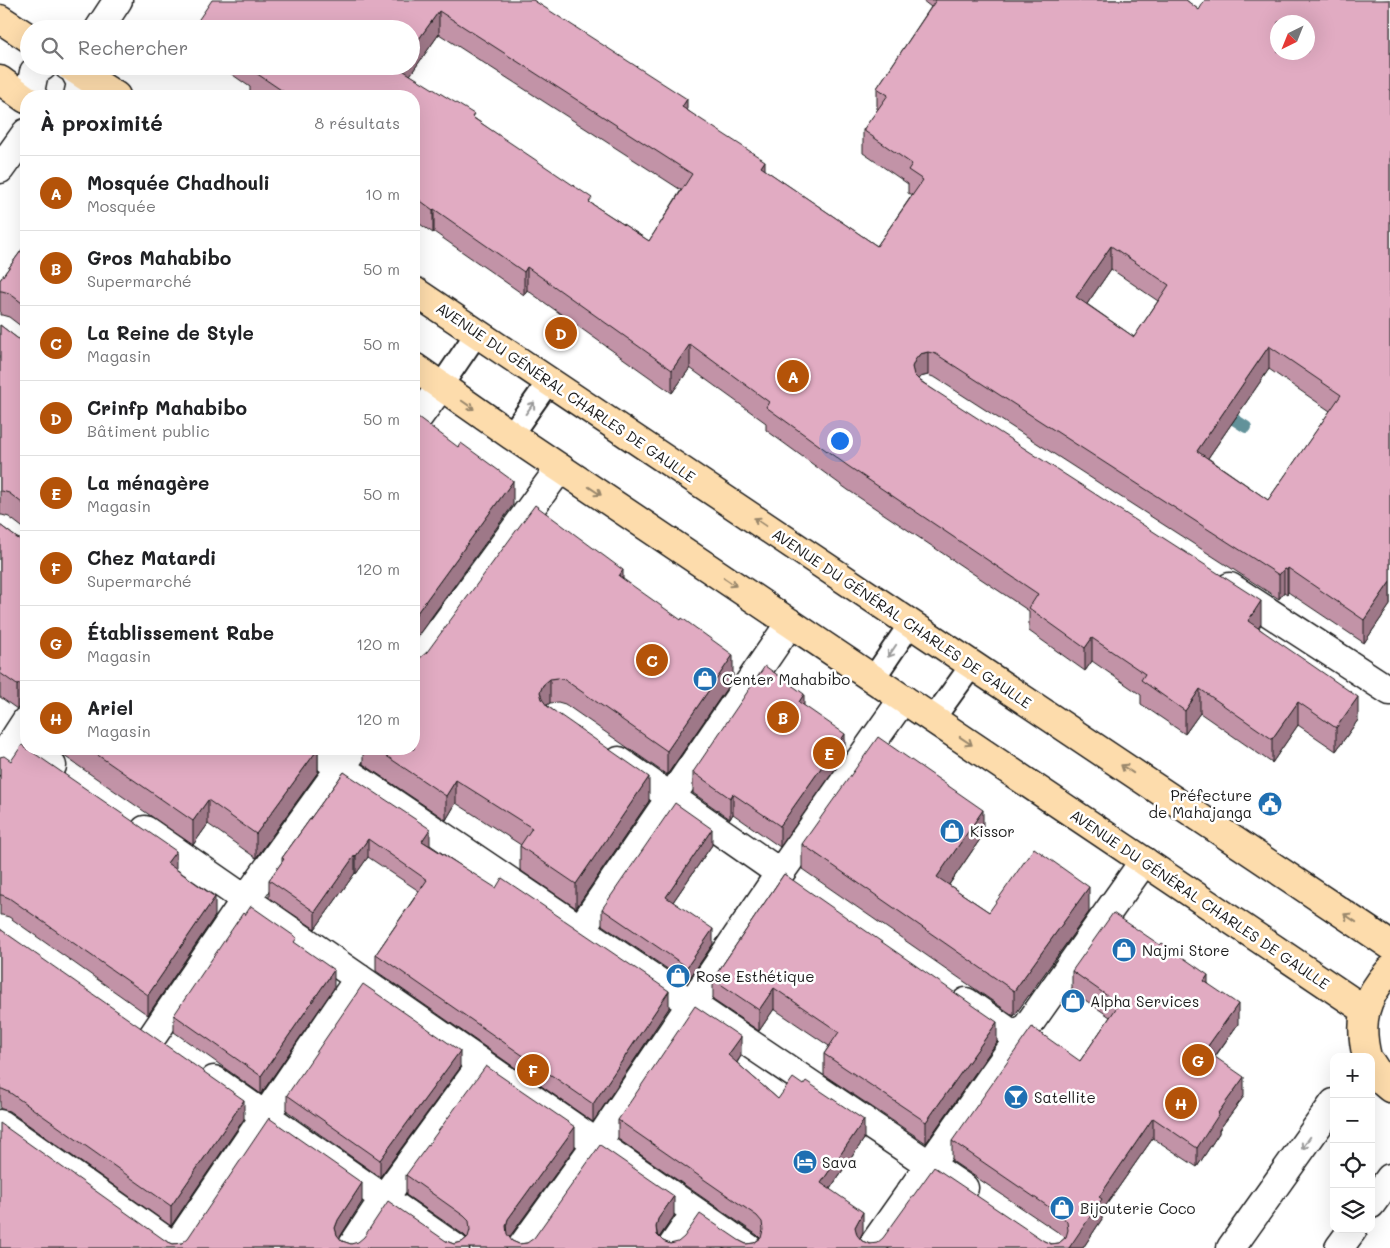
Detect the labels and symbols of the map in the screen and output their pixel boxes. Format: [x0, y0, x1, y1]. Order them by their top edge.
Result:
north arrow [1270, 15, 1315, 60]
street label: AVENUE DU GÉNÉRAL CHARLES DE GAULLE [433, 298, 699, 486]
pin: D [545, 314, 577, 352]
pin: A [777, 357, 809, 395]
one-way arrow [461, 400, 475, 410]
one-way arrow [525, 401, 535, 415]
your location [827, 428, 853, 454]
one-way arrow [588, 486, 602, 496]
one-way arrow [753, 517, 767, 527]
street label: AVENUE DU GÉNÉRAL CHARLES DE GAULLE [768, 523, 1036, 713]
one-way arrow [722, 577, 736, 587]
pin: C [636, 641, 668, 679]
one-way arrow [887, 644, 897, 658]
shop icon: Center Mahabibo [692, 666, 718, 692]
place label: Center Mahabibo [722, 669, 850, 689]
pin: B [767, 698, 799, 736]
pin: E [813, 734, 845, 772]
one-way arrow [959, 736, 973, 747]
one-way arrow [1121, 764, 1135, 774]
place label: Préfecture de Mahajanga [1149, 785, 1252, 822]
public building icon: Préfecture de Mahajanga [1257, 791, 1283, 817]
street label: AVENUE DU GÉNÉRAL CHARLES DE GAULLE [1066, 804, 1334, 994]
shop icon: Kissor [939, 818, 965, 844]
place label: Kissor [970, 821, 1015, 841]
one-way arrow [1343, 913, 1357, 923]
shop icon: Najmi Store [1111, 937, 1137, 963]
place label: Najmi Store [1142, 940, 1230, 960]
shop icon: Rose Esthétique [665, 963, 691, 989]
place label: Rose Esthétique [696, 966, 814, 986]
shop icon: Alpha Services [1060, 988, 1086, 1014]
place label: Alpha Services [1090, 991, 1199, 1011]
pin: G [1182, 1041, 1214, 1079]
pin: F [517, 1051, 549, 1089]
bar icon: Satellite [1003, 1084, 1029, 1110]
pin: H [1165, 1084, 1197, 1122]
place label: Satellite [1034, 1087, 1096, 1107]
one-way arrow [1301, 1136, 1311, 1150]
hotel icon: Sava [792, 1149, 818, 1175]
place label: Sava [822, 1152, 857, 1172]
shop icon: Bijouterie Coco [1049, 1195, 1075, 1221]
place label: Bijouterie Coco [1080, 1198, 1196, 1218]

